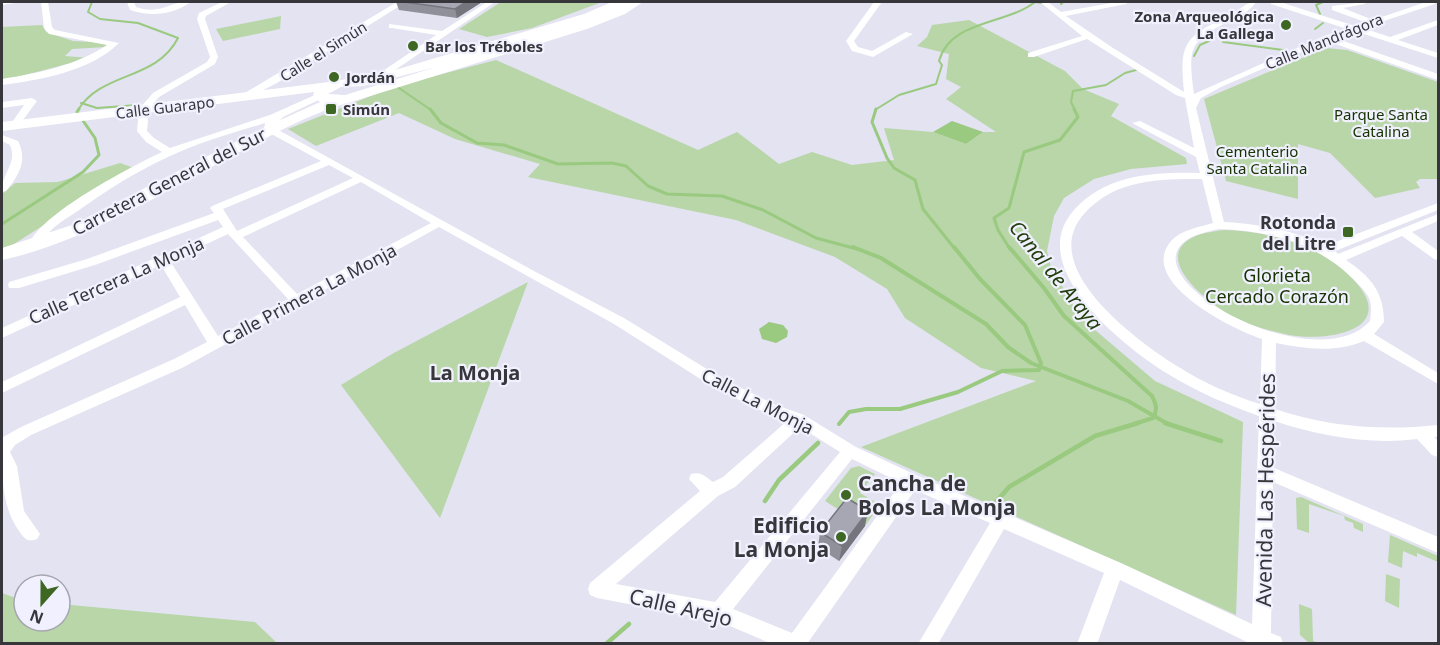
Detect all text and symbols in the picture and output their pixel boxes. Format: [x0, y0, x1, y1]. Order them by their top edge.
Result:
place label: Zona Arqueológica La Gallega [1134, 6, 1274, 43]
street label: Calle Mandrágora [1262, 8, 1386, 74]
street label: Calle el Simún [276, 16, 370, 86]
marker: Zona Arqueológica La Gallega [1279, 18, 1293, 32]
place label: Bar los Tréboles [425, 36, 543, 56]
marker: Bar los Tréboles [406, 39, 420, 53]
place label: Jordán [344, 67, 395, 87]
marker: Jordán [327, 70, 341, 84]
street label: Calle Guarapo [115, 91, 215, 123]
place label: Simún [343, 99, 390, 119]
marker: Simún [324, 102, 338, 116]
park label: Parque Santa Catalina [1334, 104, 1428, 141]
street label: Carretera General del Sur [68, 121, 271, 240]
park label: Cementerio Santa Catalina [1207, 141, 1307, 178]
place label: Rotonda del Litre [1260, 210, 1336, 255]
water label: Canal de Araya [1003, 214, 1109, 336]
marker: Rotonda del Litre [1341, 225, 1355, 239]
street label: Calle Tercera La Monja [25, 230, 207, 330]
street label: Calle Primera La Monja [217, 238, 401, 350]
park label: Glorieta Cercado Corazón [1205, 263, 1349, 308]
district label: La Monja [430, 359, 520, 386]
street label: Calle La Monja [698, 362, 818, 440]
street label: Avenida Las Hespérides [1249, 373, 1281, 607]
place label: Cancha de Bolos La Monja [858, 469, 1016, 521]
marker: Cancha de Bolos La Monja [839, 488, 853, 502]
place label: Edificio La Monja [734, 511, 829, 563]
marker: Edificio La Monja [834, 530, 848, 544]
north arrow [12, 573, 72, 633]
street label: Calle Arejo [627, 582, 735, 632]
text: N [27, 604, 47, 630]

